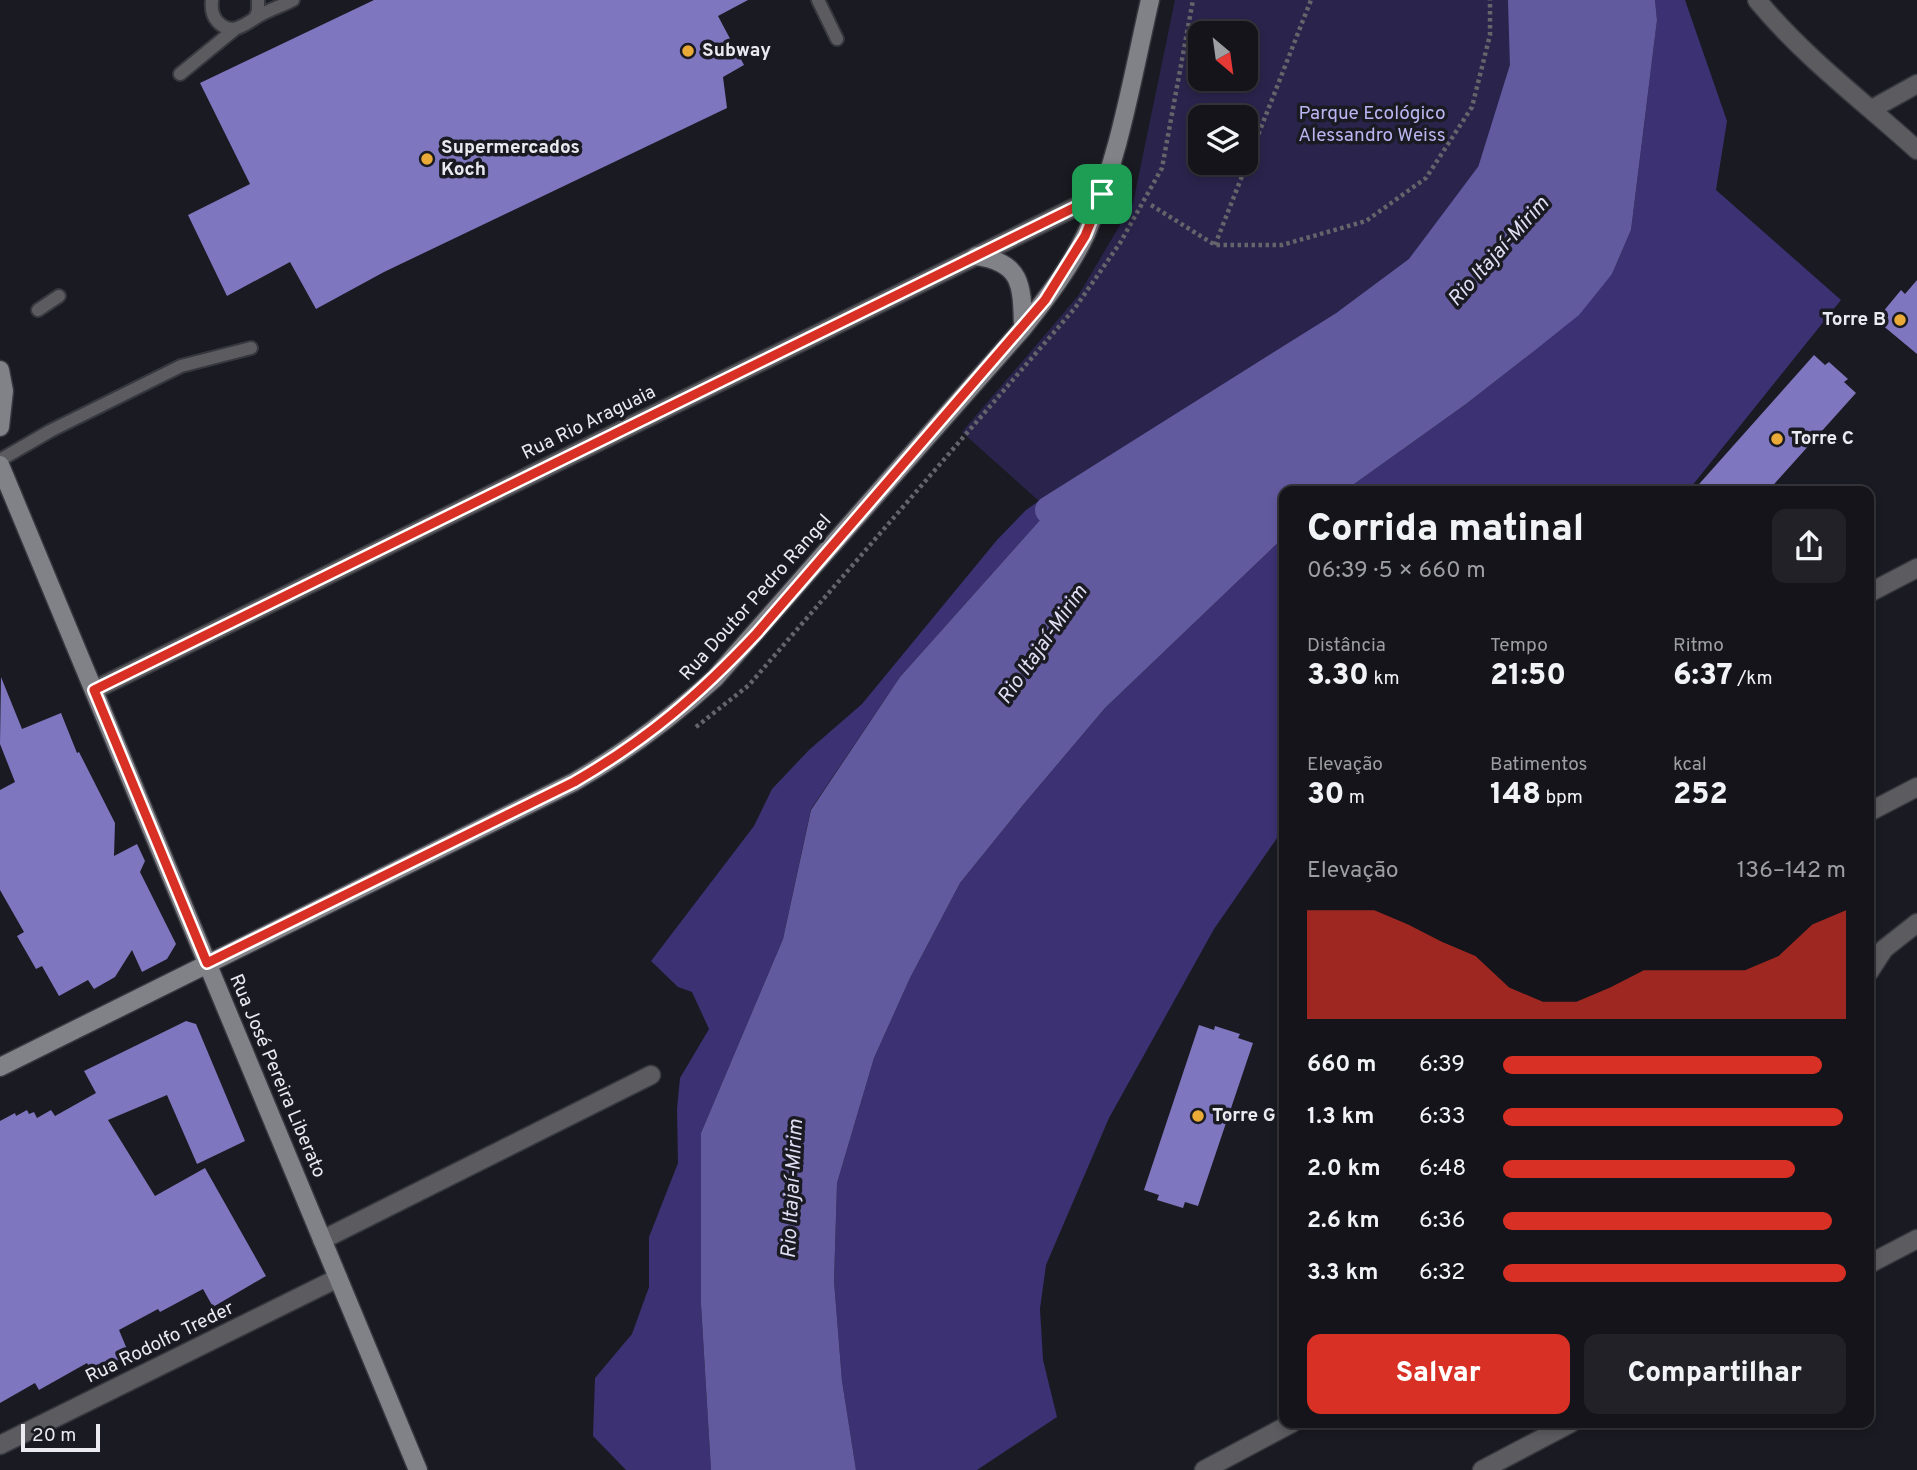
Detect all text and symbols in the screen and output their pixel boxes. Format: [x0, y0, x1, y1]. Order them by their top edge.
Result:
north arrow [1188, 21, 1258, 91]
map controls [1188, 21, 1258, 175]
place label: Subway [702, 39, 771, 63]
marker: Subway [680, 43, 696, 59]
park label: Parque Ecológico Alessandro Weiss [1298, 102, 1446, 148]
button: layers [1188, 105, 1258, 175]
place label: Supermercados Koch [441, 136, 580, 182]
marker: Supermercados Koch [419, 151, 435, 167]
pin [1072, 164, 1132, 224]
icon: arrive [1083, 175, 1121, 213]
water label: Rio Itajaí-Mirim [1442, 191, 1556, 313]
place label: Torre B [1822, 308, 1886, 332]
marker: Torre B [1892, 312, 1908, 328]
street label: Rua Rio Araguaia [518, 380, 660, 466]
place label: Torre C [1791, 427, 1854, 451]
marker: Torre C [1769, 431, 1785, 447]
text: Corrida matinal [1307, 506, 1584, 555]
button: share [1772, 509, 1846, 583]
street label: Rua Doutor Pedro Rangel [675, 510, 837, 686]
text: 06:39 · 5 × 660 m [1307, 557, 1486, 586]
water label: Rio Itajaí-Mirim [992, 579, 1095, 710]
text: Distância [1307, 634, 1386, 658]
text: Tempo [1490, 634, 1548, 658]
text: Ritmo [1673, 634, 1724, 658]
text: 3.30 [1307, 658, 1369, 695]
text: 21:50 [1490, 658, 1566, 695]
text: 6:37 [1673, 658, 1733, 695]
text: km [1369, 667, 1400, 691]
text: /km [1733, 667, 1773, 691]
text: Elevação [1307, 753, 1383, 777]
text: Batimentos [1490, 753, 1588, 777]
text: kcal [1673, 753, 1707, 777]
text: 30 [1307, 777, 1344, 814]
text: 148 [1490, 777, 1541, 814]
text: 252 [1673, 777, 1728, 814]
text: m [1344, 786, 1365, 810]
text: bpm [1541, 786, 1583, 810]
text: Elevação [1307, 857, 1399, 886]
text: 136–142 m [1737, 857, 1846, 886]
street label: Rua José Pereira Liberato [223, 971, 331, 1181]
text: 660 m [1307, 1051, 1376, 1080]
text: 6:39 [1419, 1051, 1465, 1080]
text: 1.3 km [1307, 1103, 1374, 1132]
text: 6:33 [1419, 1103, 1466, 1132]
place label: Torre G [1212, 1104, 1276, 1128]
marker: Torre G [1190, 1108, 1206, 1124]
water label: Rio Itajaí-Mirim [776, 1118, 810, 1259]
text: 2.0 km [1307, 1155, 1381, 1184]
text: 6:48 [1419, 1155, 1466, 1184]
text: 2.6 km [1307, 1207, 1380, 1236]
text: 6:36 [1419, 1207, 1465, 1236]
text: 3.3 km [1307, 1259, 1378, 1288]
text: 6:32 [1419, 1259, 1465, 1288]
street label: Rua Rodolfo Treder [82, 1296, 239, 1389]
button: Salvar [1307, 1334, 1570, 1414]
button: Compartilhar [1584, 1334, 1846, 1414]
scale bar [21, 1421, 100, 1453]
text: 20 m [32, 1424, 76, 1448]

